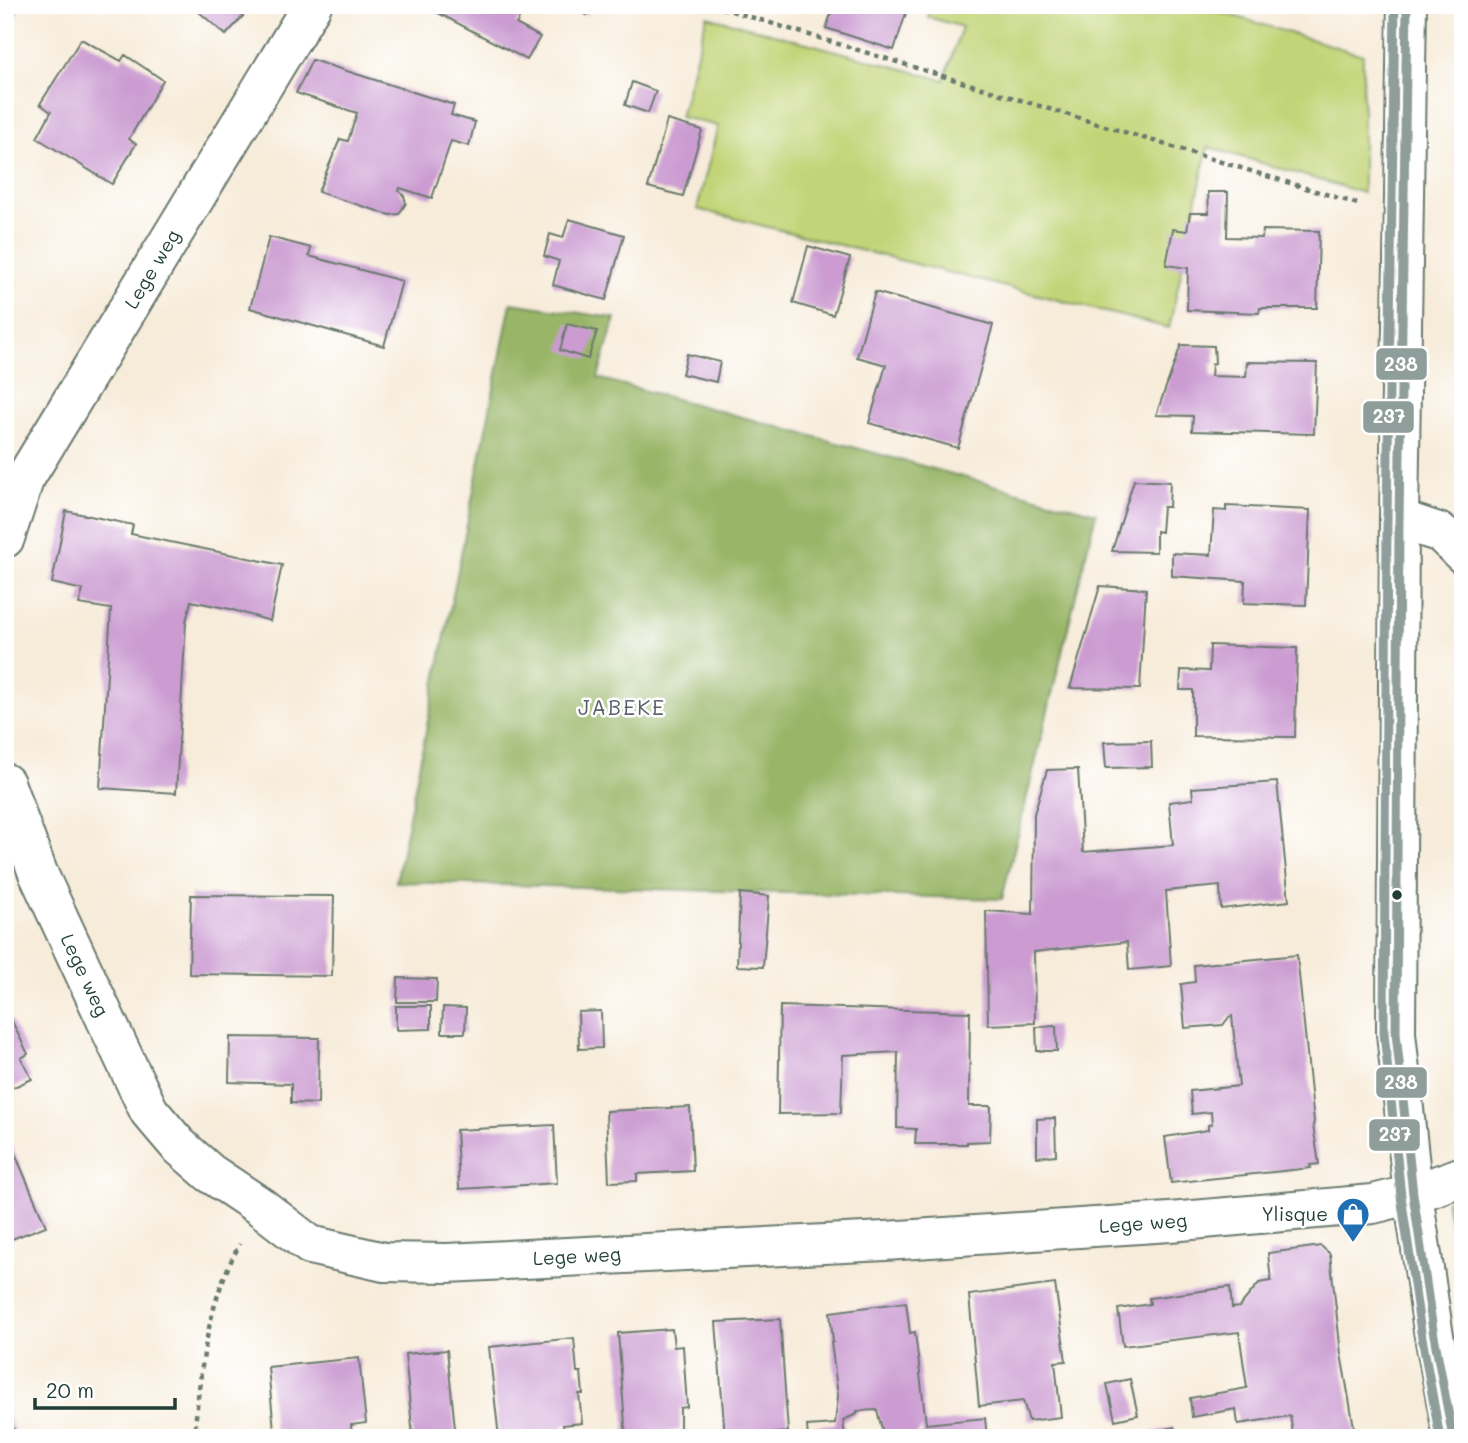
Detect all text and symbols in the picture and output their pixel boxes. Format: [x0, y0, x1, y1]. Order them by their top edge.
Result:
street label: Lege weg [118, 225, 185, 313]
line badge: 238 [1375, 347, 1428, 381]
text: 238 [1384, 351, 1418, 376]
line badge: 237 [1362, 400, 1415, 434]
text: 237 [1373, 403, 1406, 428]
district label: JABEKE [578, 693, 666, 720]
unlabelled marker [1390, 888, 1404, 902]
street label: Lege weg [55, 930, 115, 1020]
line badge: 238 [1375, 1066, 1428, 1099]
text: 238 [1384, 1069, 1418, 1094]
line badge: 237 [1368, 1118, 1421, 1152]
text: 237 [1379, 1121, 1412, 1146]
shop icon: Ylisque [1334, 1195, 1372, 1244]
place label: Ylisque [1261, 1201, 1328, 1226]
street label: Lege weg [1098, 1207, 1188, 1238]
street label: Lege weg [532, 1241, 622, 1270]
scale bar [35, 1366, 175, 1410]
text: 20 m [46, 1376, 94, 1403]

